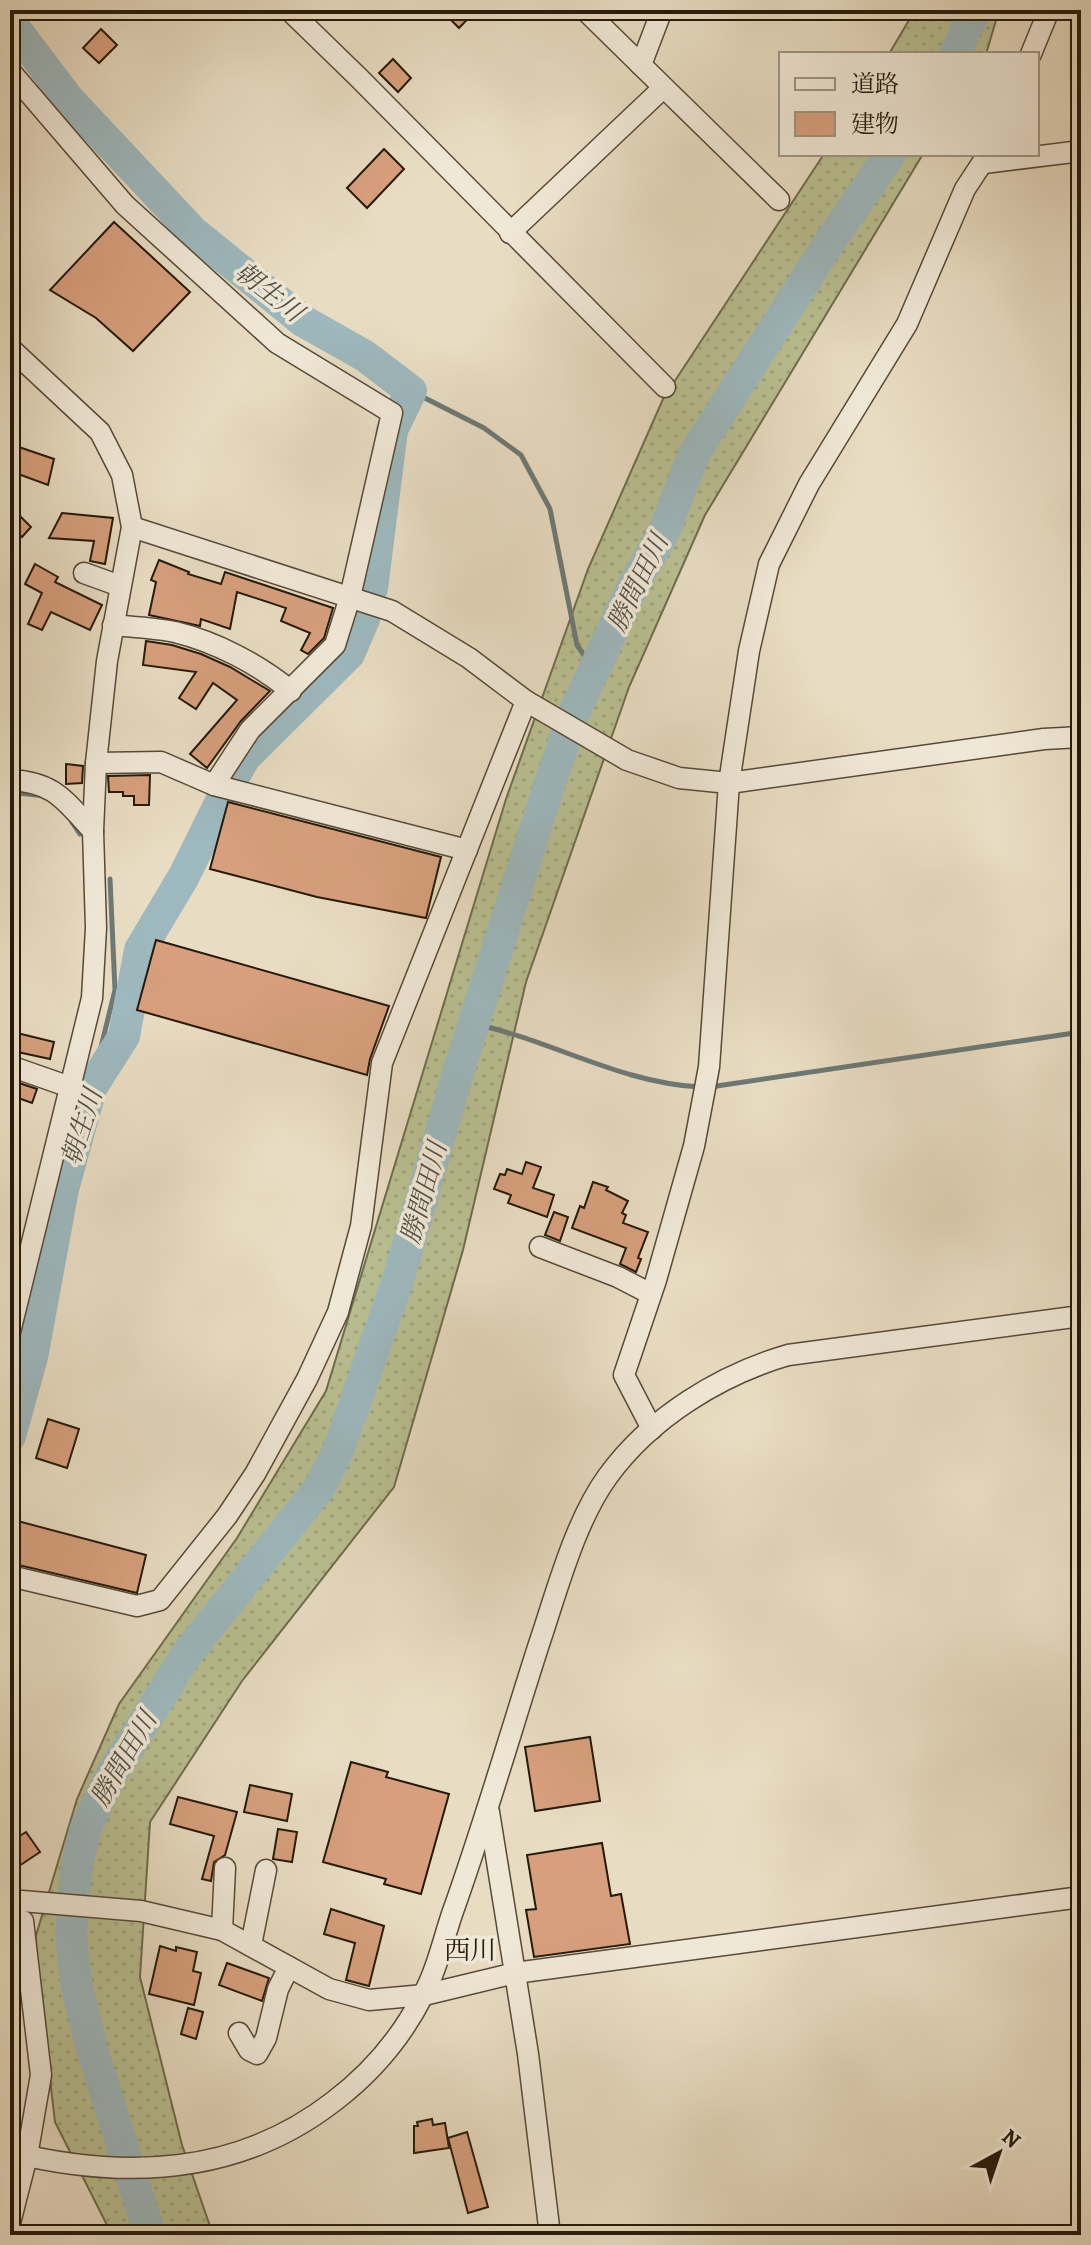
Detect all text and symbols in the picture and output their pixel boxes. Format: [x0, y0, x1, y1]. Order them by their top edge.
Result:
legend [779, 52, 1039, 156]
text: 道路 [851, 68, 899, 100]
text: 建物 [851, 108, 899, 140]
water label: 朝生川 [227, 254, 313, 332]
water label: 勝間田川 [599, 526, 678, 637]
water label: 朝生川 [53, 1082, 112, 1170]
water label: 勝間田川 [393, 1135, 456, 1248]
water label: 勝間田川 [83, 1703, 167, 1813]
district label: 西川 [444, 1933, 496, 1968]
north arrow [959, 2113, 1039, 2193]
text: N [995, 2122, 1027, 2155]

